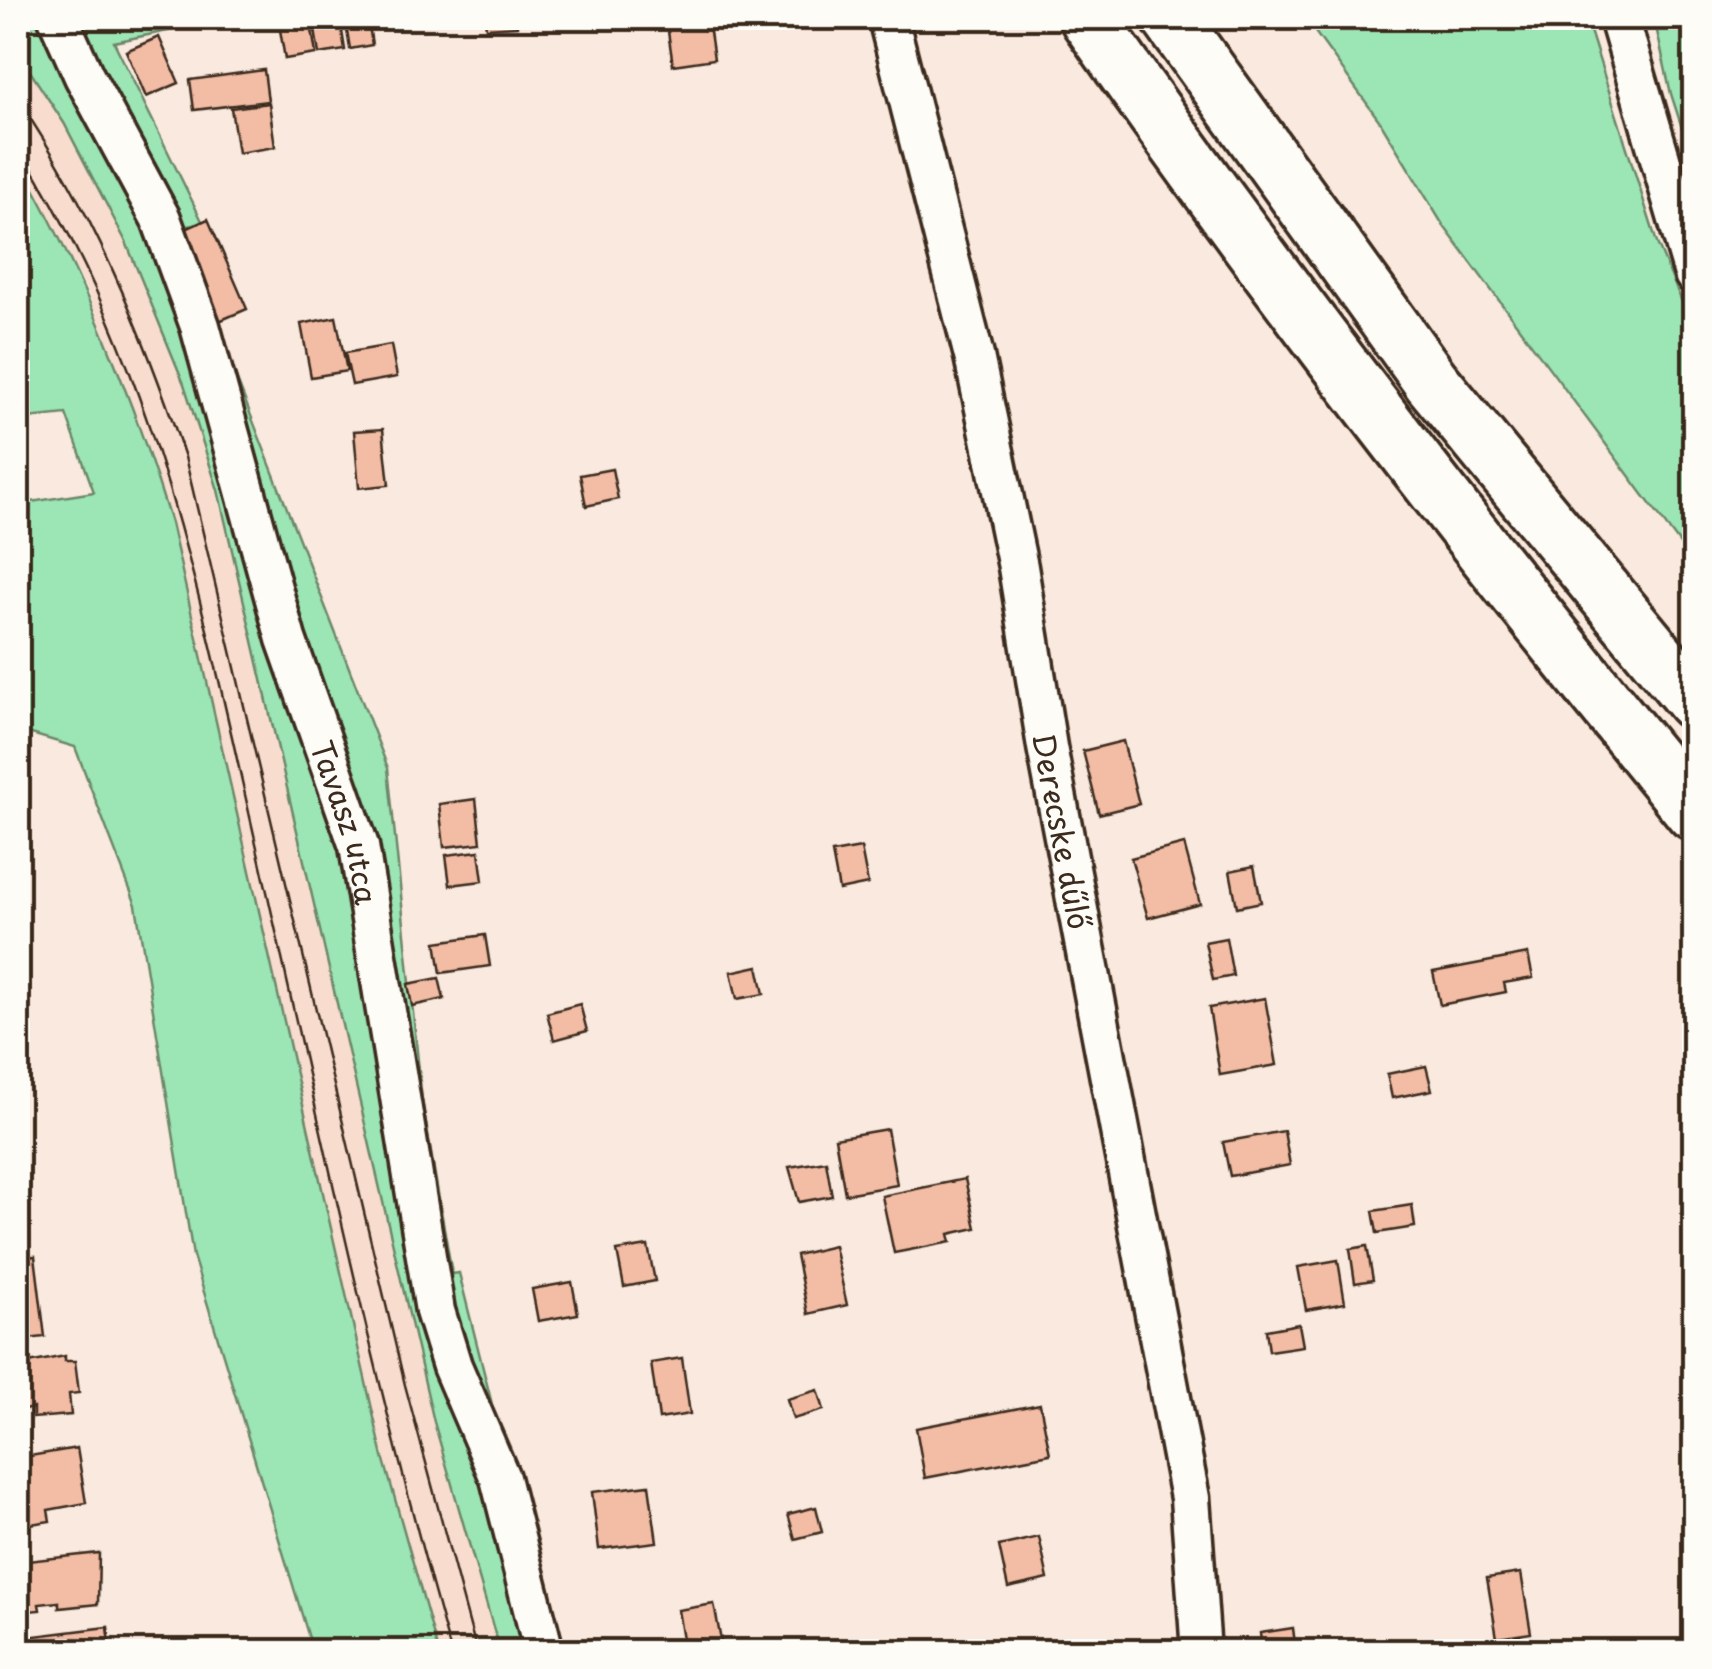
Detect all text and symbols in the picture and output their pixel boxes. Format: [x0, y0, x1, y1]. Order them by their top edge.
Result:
street label: Derecske dűlő [1023, 730, 1104, 933]
street label: Tavasz utca [301, 734, 391, 908]

